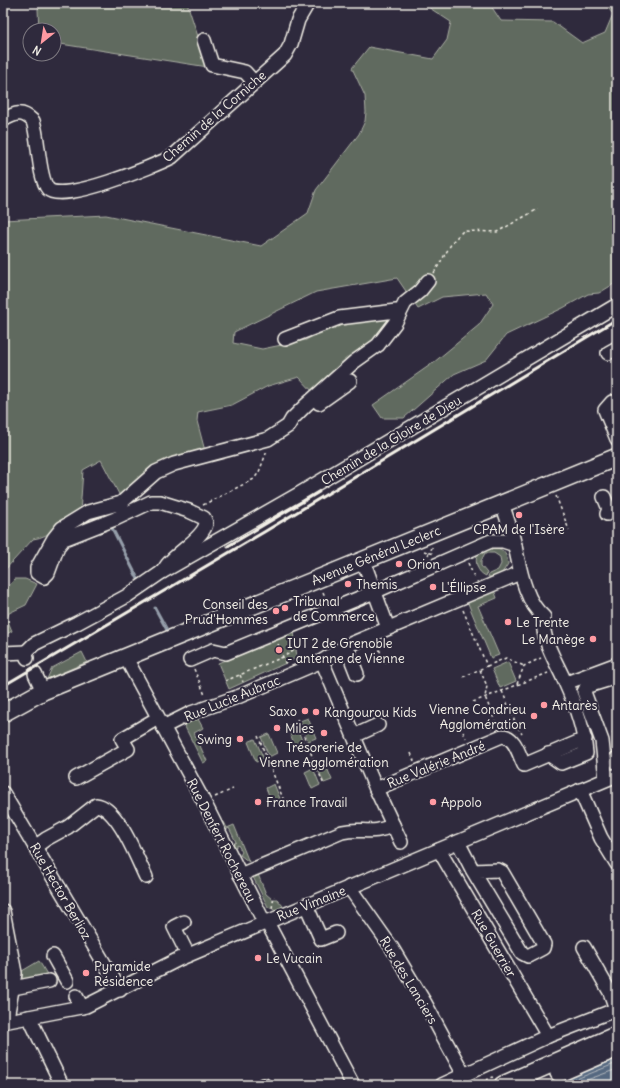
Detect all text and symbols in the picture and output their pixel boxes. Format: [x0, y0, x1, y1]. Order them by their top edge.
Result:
north arrow [22, 22, 62, 62]
text: N [30, 43, 44, 59]
street label: Chemin de la Corniche [159, 67, 270, 166]
street label: Chemin de la Gloire de Dieu [318, 391, 465, 489]
marker: CPAM de l'Isère [514, 510, 524, 520]
place label: CPAM de l'Isère [473, 521, 565, 538]
street label: Avenue Général Leclerc [309, 522, 444, 589]
place label: Orion [407, 556, 441, 573]
marker: Orion [394, 559, 404, 569]
place label: Themis [356, 576, 398, 593]
place label: L'Éllipse [441, 578, 486, 596]
marker: Themis [343, 579, 353, 589]
marker: L'Éllipse [428, 582, 438, 592]
place label: Tribunal de Commerce [293, 593, 375, 625]
place label: Conseil des Prud'Hommes [185, 596, 268, 628]
marker: Tribunal de Commerce [280, 603, 290, 613]
marker: Conseil des Prud'Hommes [271, 606, 281, 616]
place label: Le Trente [516, 614, 569, 631]
marker: Le Trente [503, 617, 513, 627]
place label: Le Manège [522, 631, 585, 648]
marker: Le Manège [588, 634, 598, 644]
place label: IUT 2 de Grenoble - antenne de Vienne [287, 635, 405, 667]
marker: IUT 2 de Grenoble - antenne de Vienne [274, 645, 284, 655]
street label: Rue Lucie Aubrac [182, 671, 283, 725]
place label: Antarès [552, 697, 597, 714]
marker: Antarès [539, 700, 549, 710]
place label: Vienne Condrieu Agglomération [429, 701, 526, 733]
place label: Saxo [269, 703, 297, 720]
place label: Kangourou Kids [324, 704, 417, 721]
marker: Saxo [300, 706, 310, 716]
marker: Kangourou Kids [311, 707, 321, 717]
marker: Vienne Condrieu Agglomération [529, 711, 539, 721]
place label: Miles [285, 720, 314, 737]
marker: Miles [272, 723, 282, 733]
marker: Trésorerie de Vienne Agglomération [319, 728, 329, 738]
place label: Swing [197, 731, 232, 748]
marker: Swing [235, 734, 245, 744]
street label: Rue Valérie André [385, 737, 488, 792]
place label: Trésorerie de Vienne Agglomération [259, 739, 389, 771]
street label: Rue Denfert Rochereau [183, 775, 260, 905]
place label: France Travail [266, 794, 347, 811]
place label: Appolo [441, 794, 482, 811]
marker: France Travail [253, 797, 263, 807]
marker: Appolo [428, 797, 438, 807]
street label: Rue Hector Berlioz [26, 840, 95, 943]
street label: Rue Vimaine [274, 882, 348, 925]
street label: Rue Guerrier [467, 906, 520, 981]
street label: Rue des Lanciers [376, 933, 441, 1027]
place label: Le Vucain [266, 950, 323, 967]
marker: Le Vucain [253, 953, 263, 963]
place label: Pyramide Résidence [94, 958, 153, 990]
marker: Pyramide Résidence [81, 968, 91, 978]

